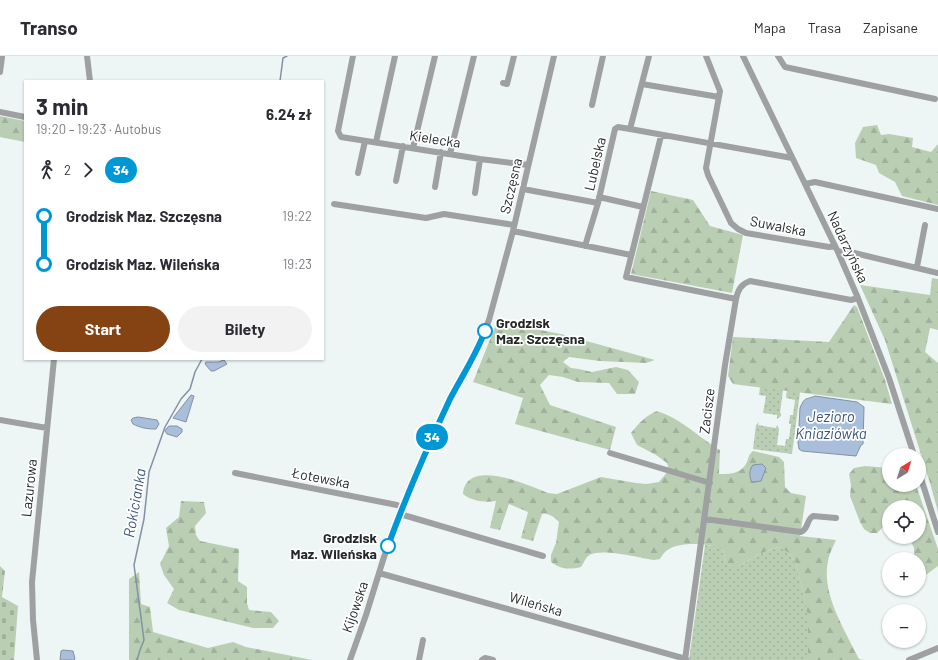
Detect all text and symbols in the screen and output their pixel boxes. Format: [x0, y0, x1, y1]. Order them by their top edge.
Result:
text: Transo [20, 16, 78, 39]
text: Mapa [754, 19, 786, 36]
text: Trasa [808, 19, 841, 36]
text: Zapisane [863, 19, 918, 36]
text: 3 min [36, 93, 88, 119]
text: 6.24 zł [266, 105, 312, 123]
text: 19:20 – 19:23 · Autobus [36, 121, 161, 137]
street label: Kielecka [408, 126, 462, 151]
street label: Lubelska [580, 135, 609, 192]
street label: Szczęsna [496, 156, 525, 215]
icon: walk [36, 159, 58, 181]
icon: forward [77, 159, 99, 181]
text: 34 [113, 161, 129, 178]
text: 2 [64, 162, 71, 178]
text: Grodzisk Maz. Szczęsna [66, 207, 222, 225]
text: 19:22 [282, 208, 312, 224]
street label: Nadarzyńska [824, 208, 873, 286]
street label: Suwalska [749, 212, 808, 239]
text: Grodzisk Maz. Wileńska [66, 255, 220, 273]
text: 19:23 [283, 256, 312, 272]
button: Start [36, 306, 170, 352]
button: Bilety [178, 306, 312, 352]
place label: Grodzisk Maz. Szczęsna [496, 314, 585, 347]
marker: Grodzisk Maz. Szczęsna [477, 323, 493, 339]
street label: Zacisze [695, 387, 718, 435]
water label: Jezioro Kniaziówka [795, 407, 867, 442]
line badge: 34 [414, 424, 450, 450]
text: 34 [424, 428, 440, 445]
north arrow [882, 448, 926, 492]
map controls [882, 448, 926, 648]
street label: Lazurowa [17, 458, 40, 518]
street label: Łotewska [290, 463, 351, 491]
water label: Rokicianka [119, 467, 149, 539]
button: locate [882, 500, 926, 544]
place label: Grodzisk Maz. Wileńska [290, 529, 378, 562]
marker: Grodzisk Maz. Wileńska [380, 538, 396, 554]
button: + [882, 552, 926, 596]
street label: Kijowska [338, 579, 371, 635]
street label: Wileńska [507, 588, 565, 619]
button: − [882, 604, 926, 648]

